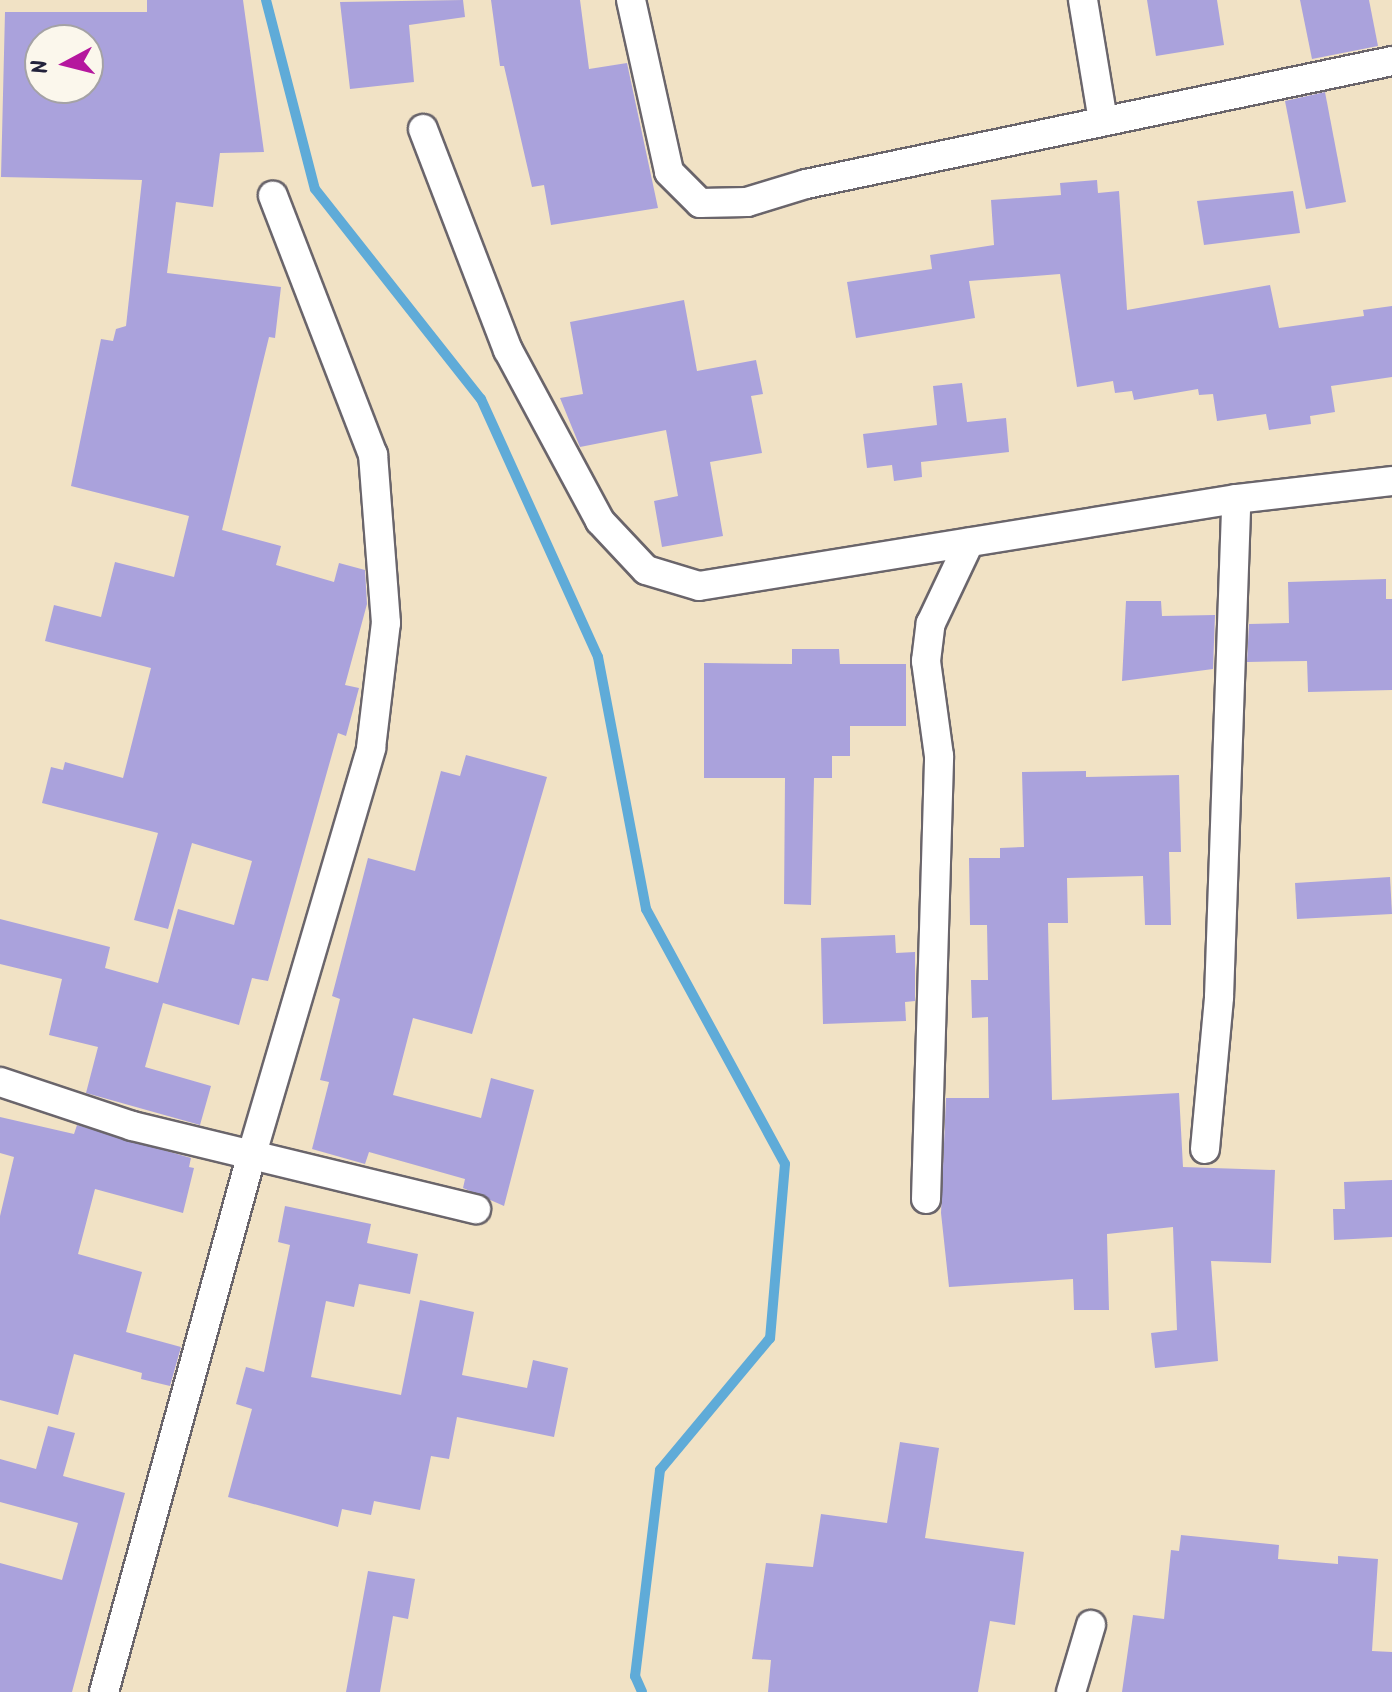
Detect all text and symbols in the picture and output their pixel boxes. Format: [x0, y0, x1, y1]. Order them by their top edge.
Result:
north arrow [24, 24, 104, 104]
text: N [23, 58, 60, 76]

